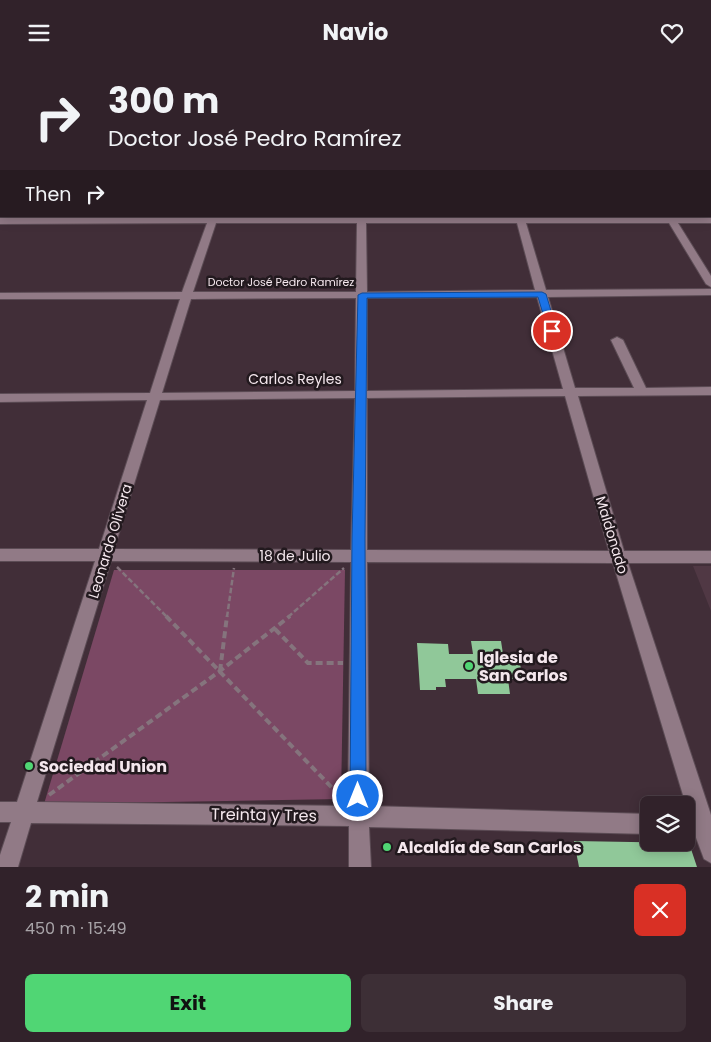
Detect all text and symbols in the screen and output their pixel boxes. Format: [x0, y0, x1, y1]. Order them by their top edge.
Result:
text: Navio [323, 17, 388, 48]
icon: menu [25, 19, 53, 47]
icon: heart [658, 19, 686, 47]
text: 300 m [108, 76, 219, 125]
icon: right [25, 85, 90, 150]
text: Doctor José Pedro Ramírez [108, 123, 401, 154]
icon: right [81, 180, 109, 208]
text: Then [25, 181, 71, 208]
street label: Doctor José Pedro Ramírez [208, 274, 354, 290]
pin [531, 310, 573, 352]
icon: arrive [538, 317, 566, 345]
street label: Carlos Reyles [248, 369, 342, 389]
street label: Leonardo Olivera [83, 481, 137, 601]
street label: Maldonado [591, 494, 633, 576]
street label: 18 de Julio [259, 546, 331, 566]
place label: Iglesia de San Carlos [479, 646, 568, 687]
marker: Iglesia de San Carlos [463, 660, 475, 672]
place label: Sociedad Union [39, 755, 167, 778]
marker: Sociedad Union [23, 760, 35, 772]
position arrow [331, 769, 383, 821]
map controls [640, 796, 695, 851]
button: layers [640, 796, 695, 851]
street label: Treinta y Tres [211, 803, 317, 827]
place label: Alcaldía de San Carlos [397, 836, 582, 859]
marker: Alcaldía de San Carlos [381, 841, 393, 853]
text: 2 min [25, 875, 109, 918]
button: close [634, 884, 686, 936]
text: 450 m · 15:49 [25, 917, 127, 940]
button: Exit [25, 974, 351, 1032]
button: Share [361, 974, 686, 1032]

